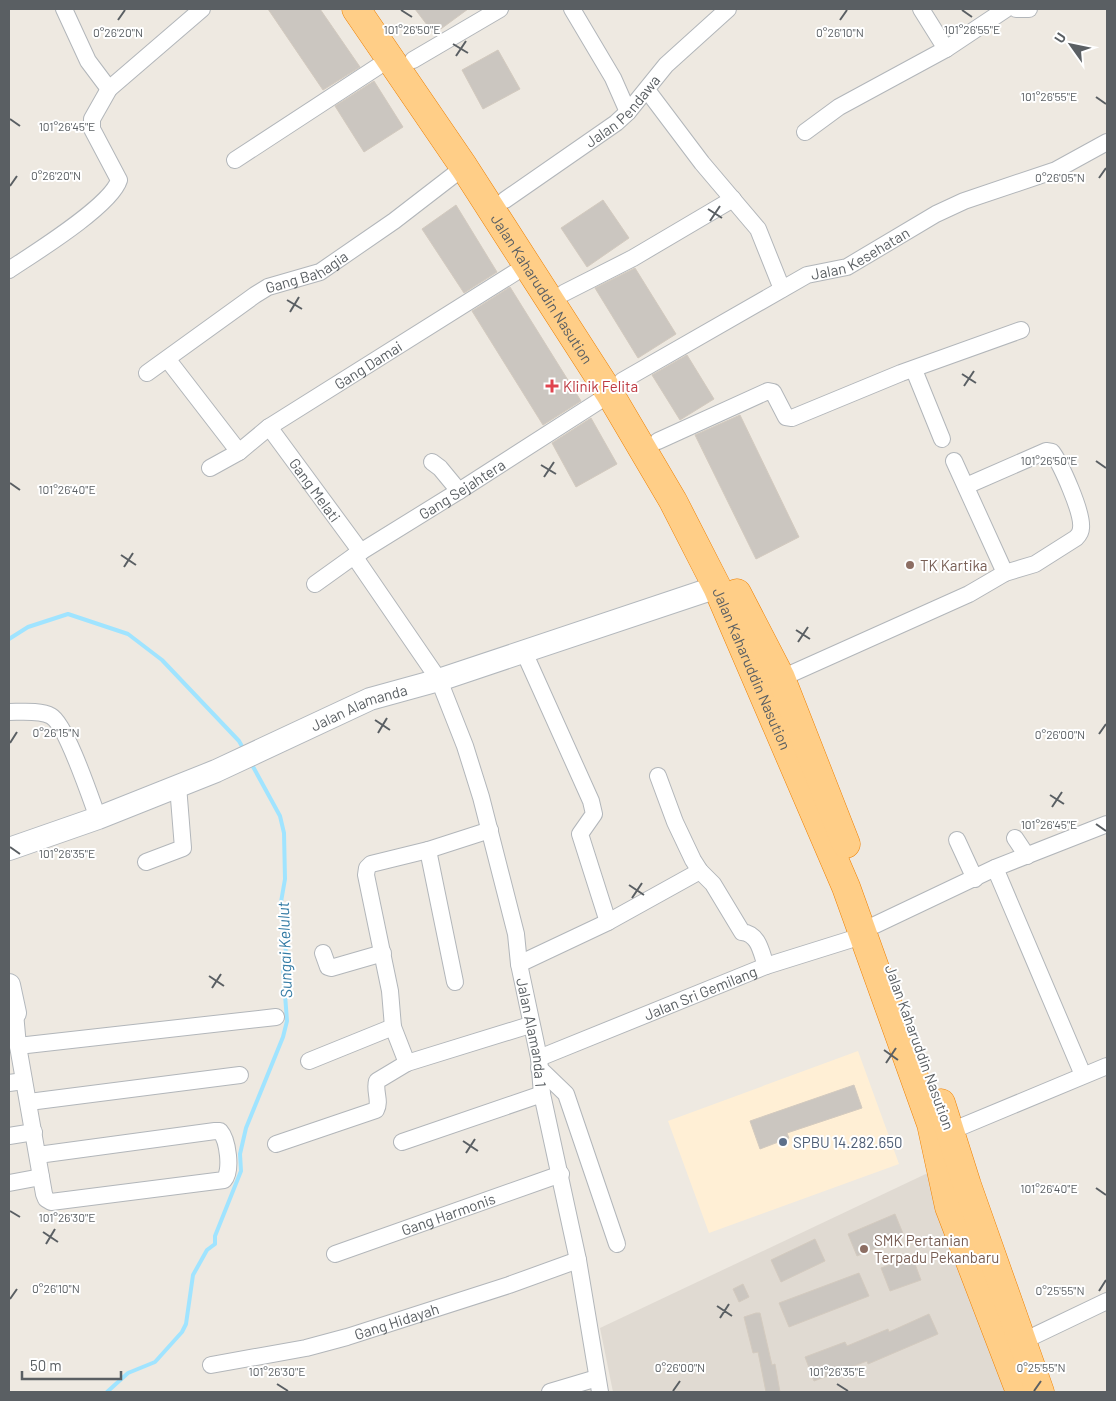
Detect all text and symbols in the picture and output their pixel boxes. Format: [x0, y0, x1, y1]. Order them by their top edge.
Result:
north arrow [1046, 20, 1096, 70]
text: 101°26'50"E [384, 22, 440, 36]
text: 101°26'55"E [944, 22, 1000, 36]
text: 0°26'20"N [93, 25, 143, 39]
text: 0°26'10"N [816, 25, 864, 39]
text: U [1050, 29, 1069, 46]
street label: Jalan Pendawa [582, 71, 663, 151]
text: 101°26'55"E [1021, 89, 1077, 103]
text: 101°26'45"E [39, 119, 95, 133]
text: 0°26'20"N [31, 168, 81, 182]
text: 0°26'05"N [1035, 170, 1085, 184]
street label: Jalan Kaharuddin Nasution [487, 210, 597, 367]
street label: Jalan Kesehatan [809, 223, 912, 283]
street label: Gang Bahagia [263, 247, 351, 296]
street label: Gang Damai [331, 337, 405, 393]
place label: Klinik Felita [563, 377, 638, 395]
marker: Klinik Felita [545, 379, 559, 393]
text: 101°26'50"E [1021, 453, 1077, 467]
street label: Gang Melati [286, 454, 345, 525]
street label: Gang Sejahtera [415, 455, 508, 523]
text: 101°26'40"E [38, 482, 96, 496]
place label: TK Kartika [920, 556, 988, 574]
marker: TK Kartika [904, 559, 916, 571]
street label: Jalan Kaharuddin Nasution [709, 585, 795, 753]
street label: Jalan Alamanda [308, 680, 409, 735]
text: 0°26'15"N [32, 725, 80, 739]
text: 0°26'00"N [1035, 727, 1085, 741]
text: 101°26'45"E [1021, 817, 1077, 831]
text: 101°26'35"E [39, 846, 95, 860]
water label: Sungai Kelulut [273, 901, 295, 999]
street label: Jalan Sri Gemilang [641, 962, 759, 1024]
street label: Jalan Kaharuddin Nasution [882, 962, 958, 1132]
street label: Jalan Alamanda 1 [513, 976, 550, 1088]
place label: SPBU 14.282.650 [793, 1133, 902, 1151]
marker: SPBU 14.282.650 [777, 1136, 789, 1148]
text: 101°26'40"E [1020, 1181, 1078, 1195]
street label: Gang Harmonis [399, 1189, 498, 1239]
text: 101°26'30"E [39, 1210, 96, 1224]
place label: SMK Pertanian Terpadu Pekanbaru [874, 1231, 999, 1266]
marker: SMK Pertanian Terpadu Pekanbaru [858, 1243, 870, 1255]
text: 0°26'10"N [32, 1281, 80, 1295]
text: 0°25'55"N [1035, 1283, 1085, 1297]
street label: Gang Hidayah [352, 1299, 441, 1343]
scale bar [22, 1348, 121, 1380]
text: 50 m [30, 1356, 62, 1374]
text: 0°26'00"N [655, 1360, 705, 1374]
text: 0°25'55"N [1016, 1360, 1066, 1374]
text: 101°26'30"E [249, 1364, 306, 1378]
text: 101°26'35"E [809, 1364, 865, 1378]

